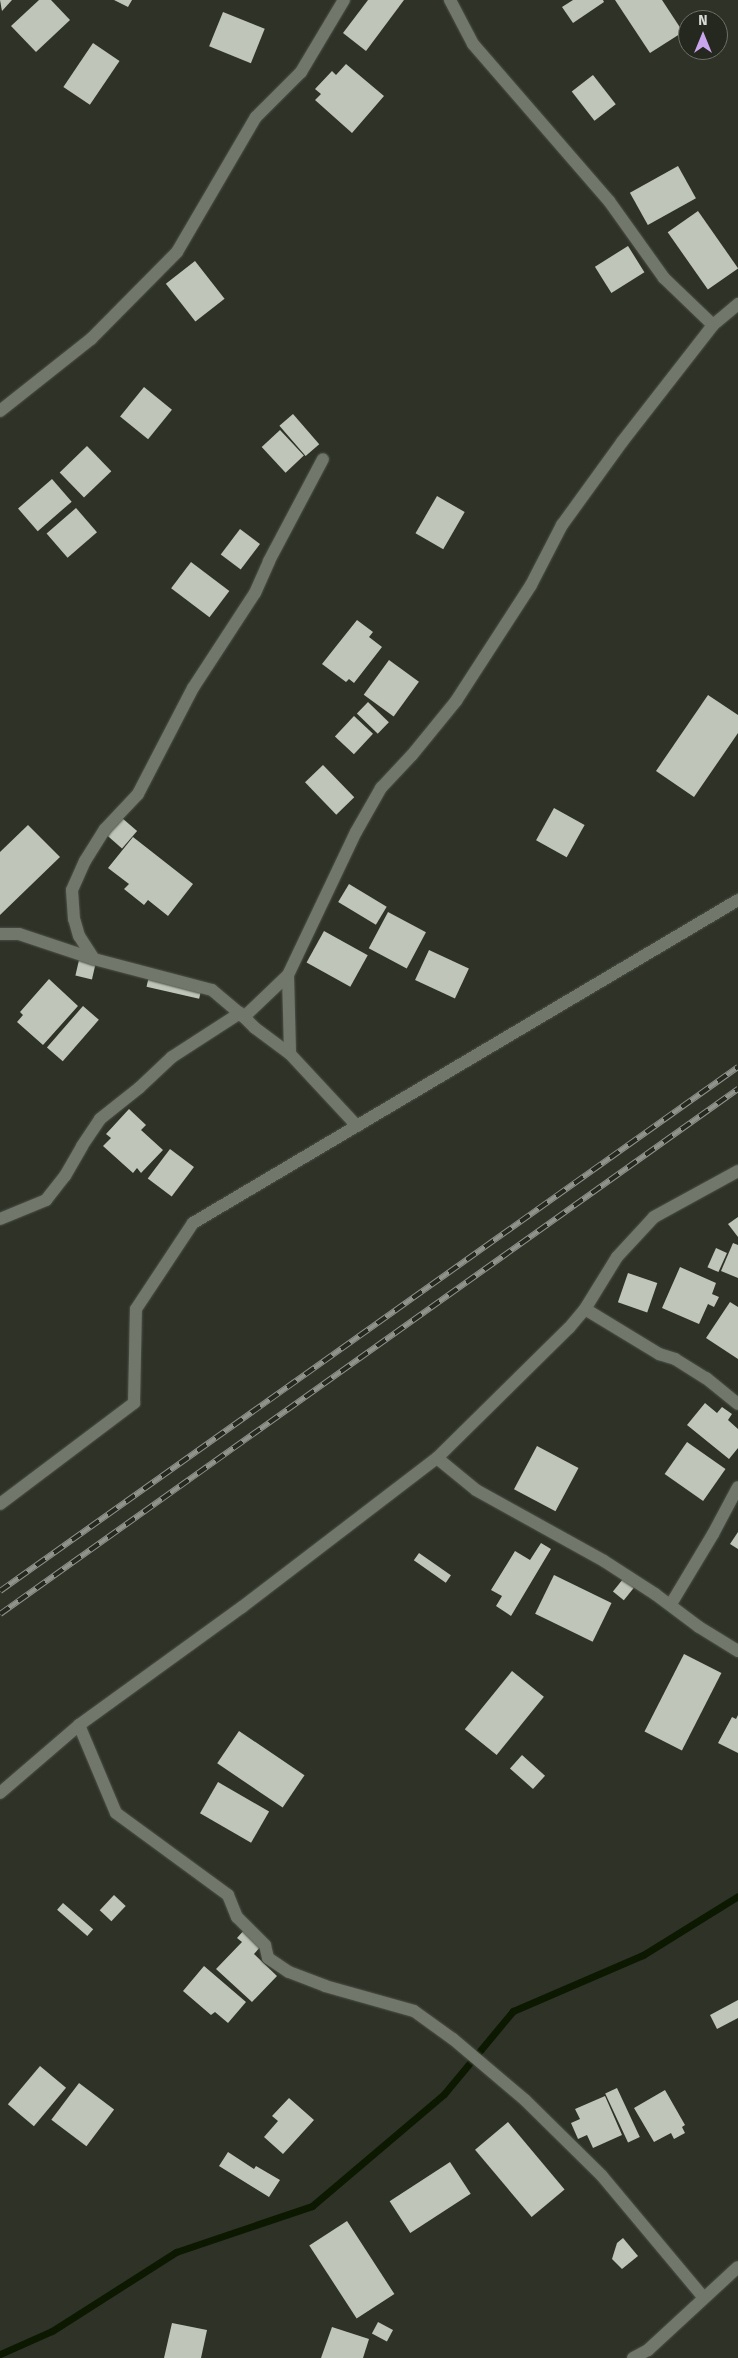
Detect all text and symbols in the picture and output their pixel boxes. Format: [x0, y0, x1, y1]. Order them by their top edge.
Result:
north arrow [678, 10, 728, 60]
text: N [698, 12, 708, 29]

